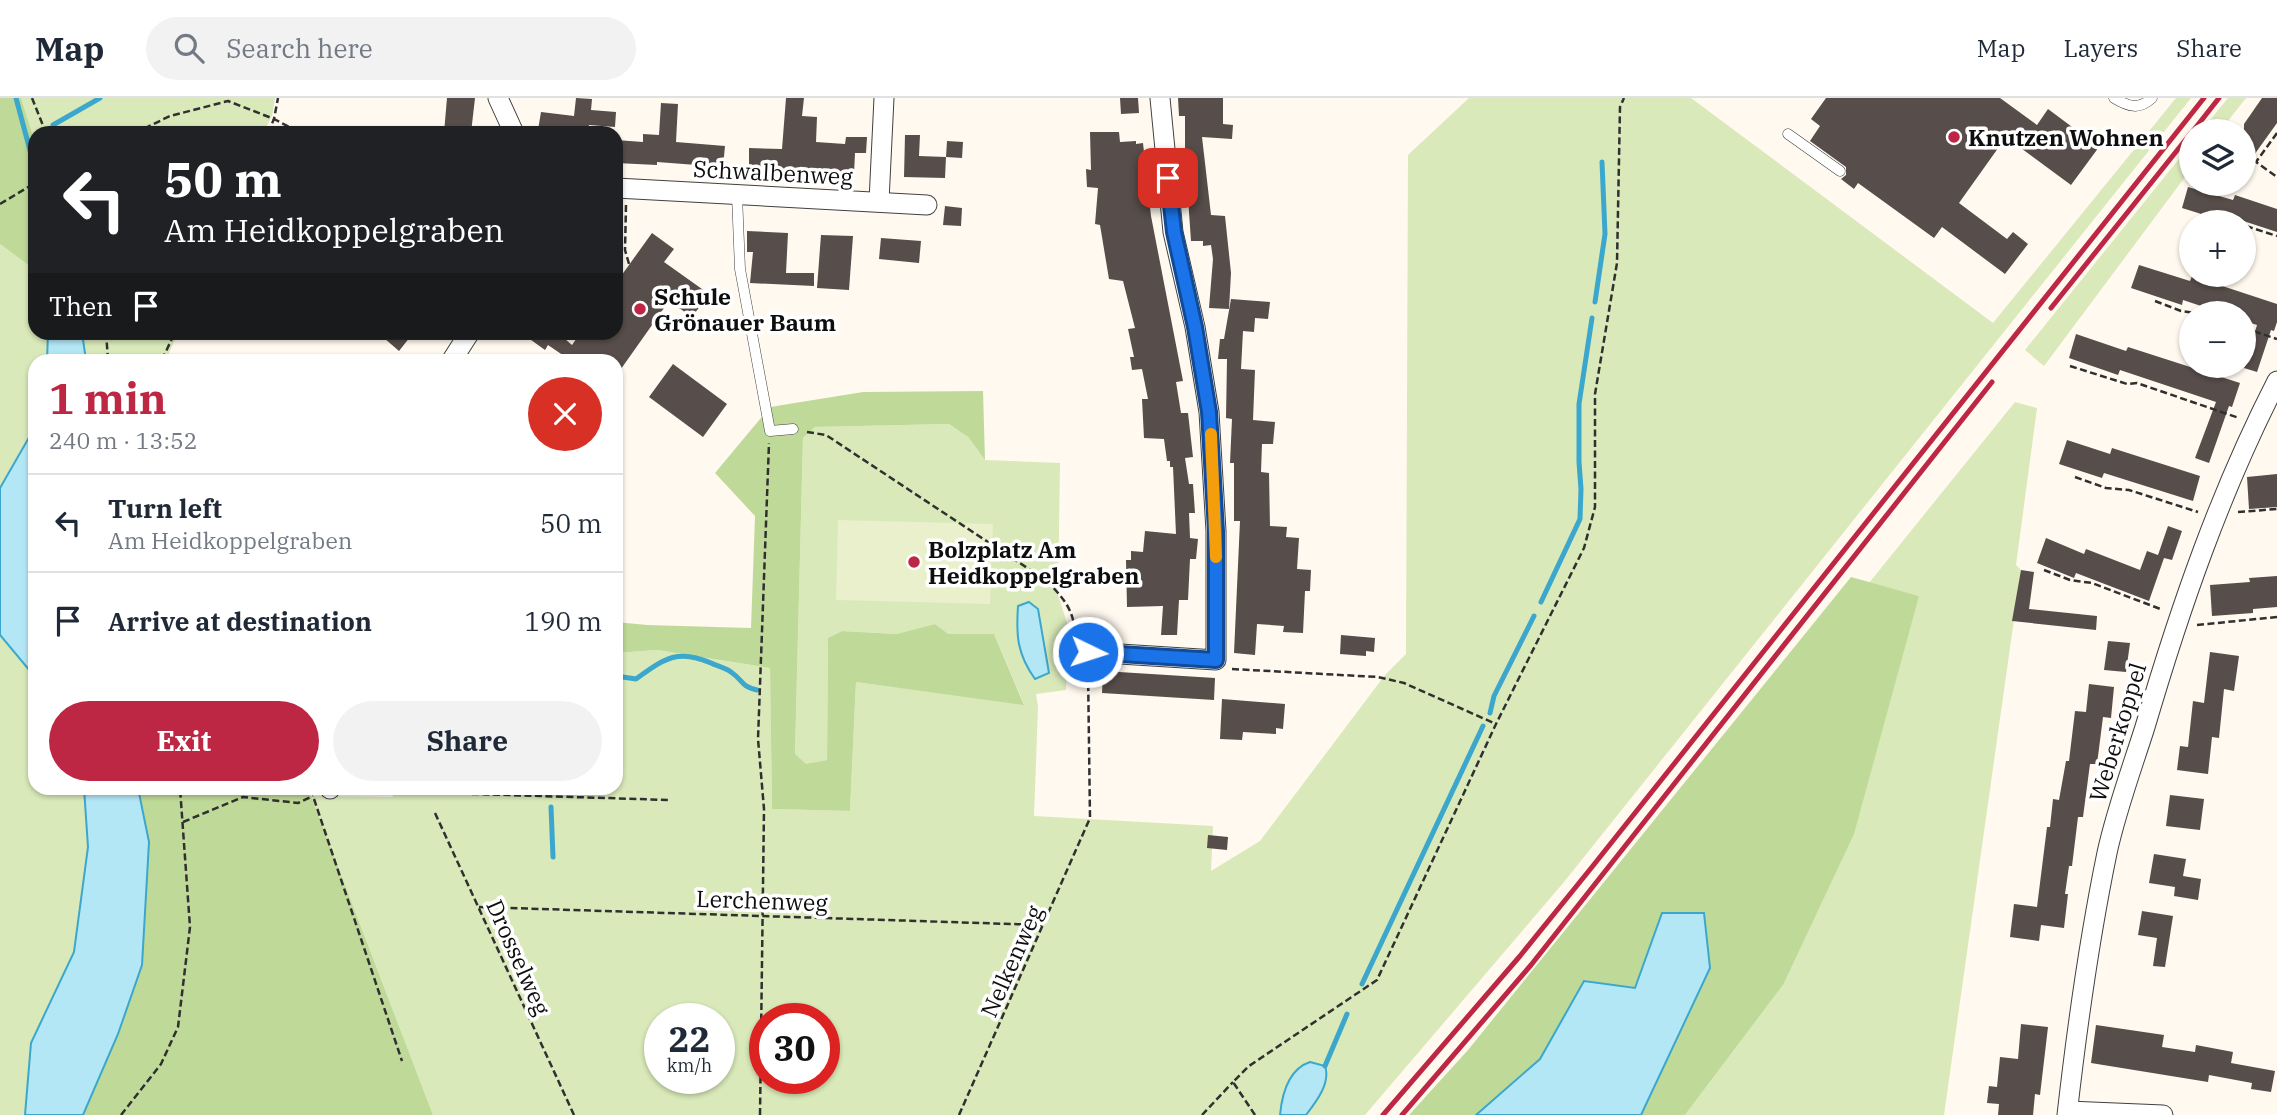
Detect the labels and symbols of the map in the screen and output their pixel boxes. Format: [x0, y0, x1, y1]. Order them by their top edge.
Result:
place label: Knutzen Wohnen [1968, 122, 2164, 152]
marker: Knutzen Wohnen [1946, 129, 1962, 145]
pin [1138, 148, 1198, 208]
street label: Schwalbenweg [692, 153, 854, 191]
place label: Schule Grönauer Baum [654, 281, 836, 337]
marker: Schule Grönauer Baum [632, 301, 648, 317]
place label: Bolzplatz Am Heidkoppelgraben [928, 534, 1140, 590]
marker: Bolzplatz Am Heidkoppelgraben [906, 554, 922, 570]
position arrow [1051, 615, 1125, 689]
street label: Weberkoppel [2082, 659, 2152, 805]
street label: Lerchenweg [696, 883, 829, 917]
street label: Drosselweg [480, 894, 558, 1020]
street label: Nelkenweg [973, 900, 1049, 1022]
speed limit sign: 30 [749, 1003, 840, 1094]

